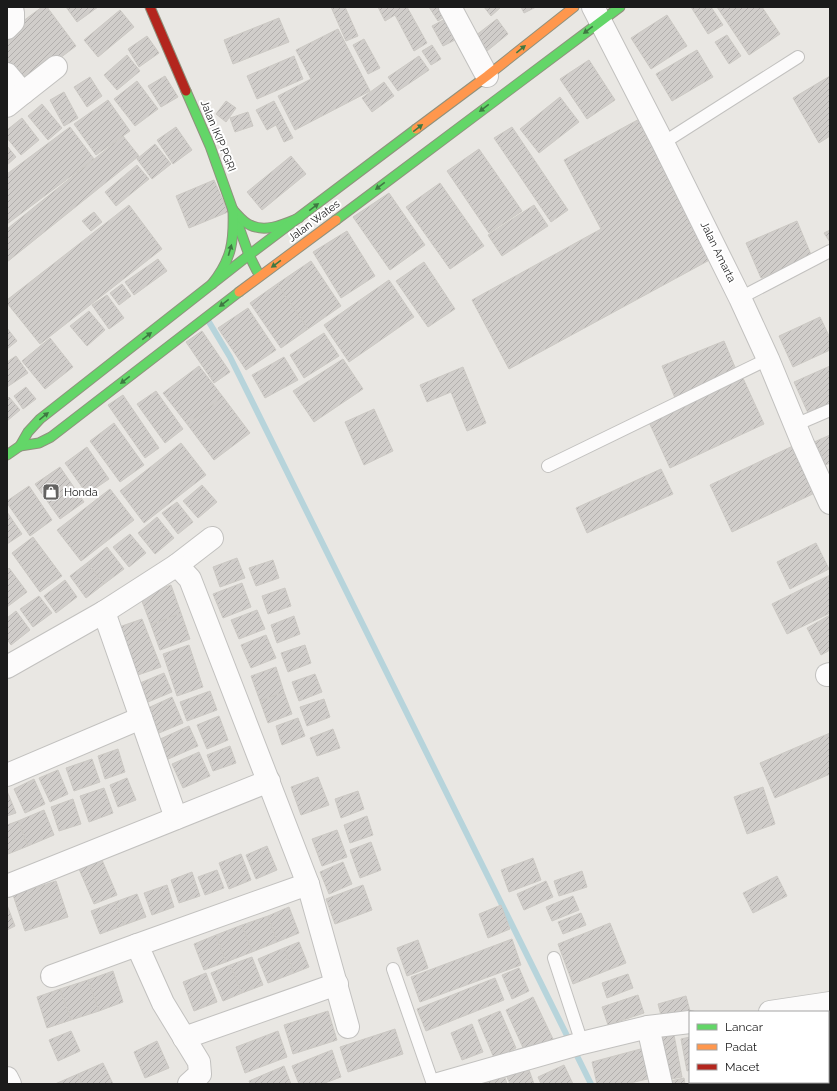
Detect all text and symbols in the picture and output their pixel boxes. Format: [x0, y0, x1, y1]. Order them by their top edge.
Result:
one-way arrow [583, 26, 594, 34]
one-way arrow [515, 45, 526, 53]
street label: Jalan IKIP PGRI [198, 98, 238, 174]
one-way arrow [479, 104, 490, 112]
one-way arrow [412, 124, 423, 133]
one-way arrow [375, 182, 386, 190]
street label: Jalan Wates [286, 197, 342, 245]
one-way arrow [309, 203, 320, 211]
street label: Jalan Amarta [698, 219, 738, 285]
one-way arrow [227, 244, 233, 256]
one-way arrow [271, 259, 281, 267]
one-way arrow [219, 299, 230, 307]
one-way arrow [141, 331, 152, 340]
one-way arrow [120, 375, 130, 383]
one-way arrow [39, 411, 50, 420]
shop icon: Honda [41, 482, 61, 502]
place label: Honda [64, 486, 98, 499]
legend [689, 1011, 829, 1083]
text: Lancar [725, 1020, 764, 1034]
text: Padat [725, 1040, 757, 1054]
text: Macet [725, 1060, 760, 1074]

